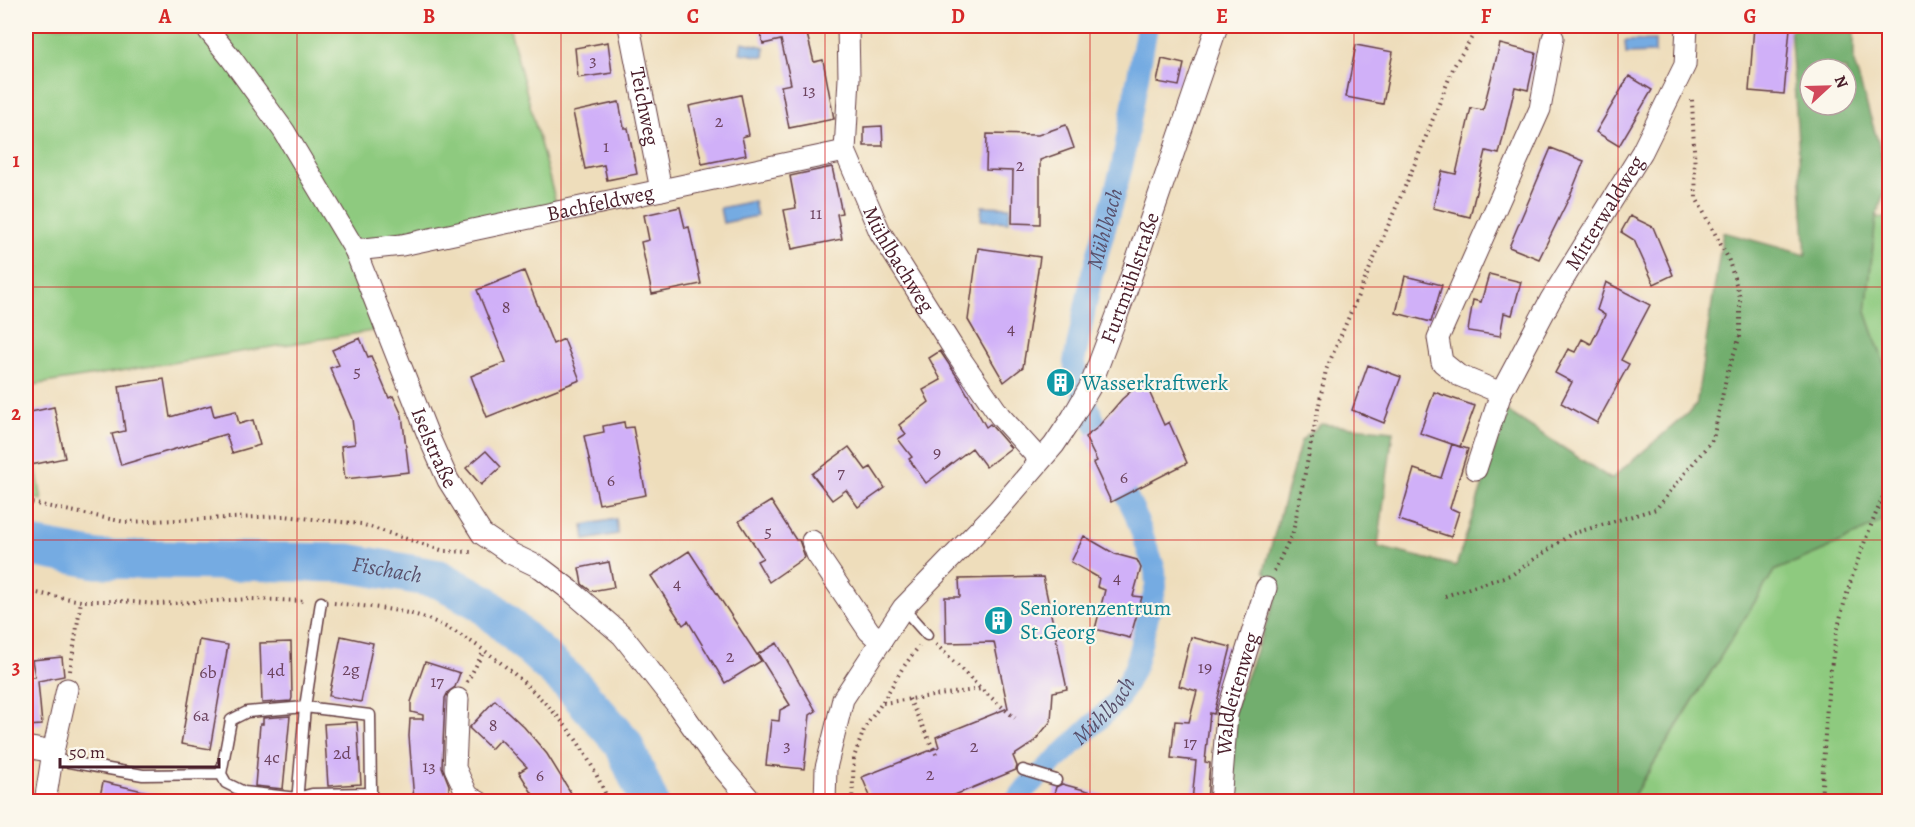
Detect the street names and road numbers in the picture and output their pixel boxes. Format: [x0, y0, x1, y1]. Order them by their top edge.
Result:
street label: Teichweg [623, 65, 666, 149]
street label: Mitterwaldweg [1558, 150, 1651, 275]
street label: Bachfeldweg [544, 178, 657, 228]
street label: Mühlbachweg [856, 202, 941, 318]
street label: Furtmühlstraße [1094, 209, 1166, 347]
street label: Iselstraße [405, 403, 464, 494]
street label: Waldleitenweg [1210, 628, 1266, 757]

